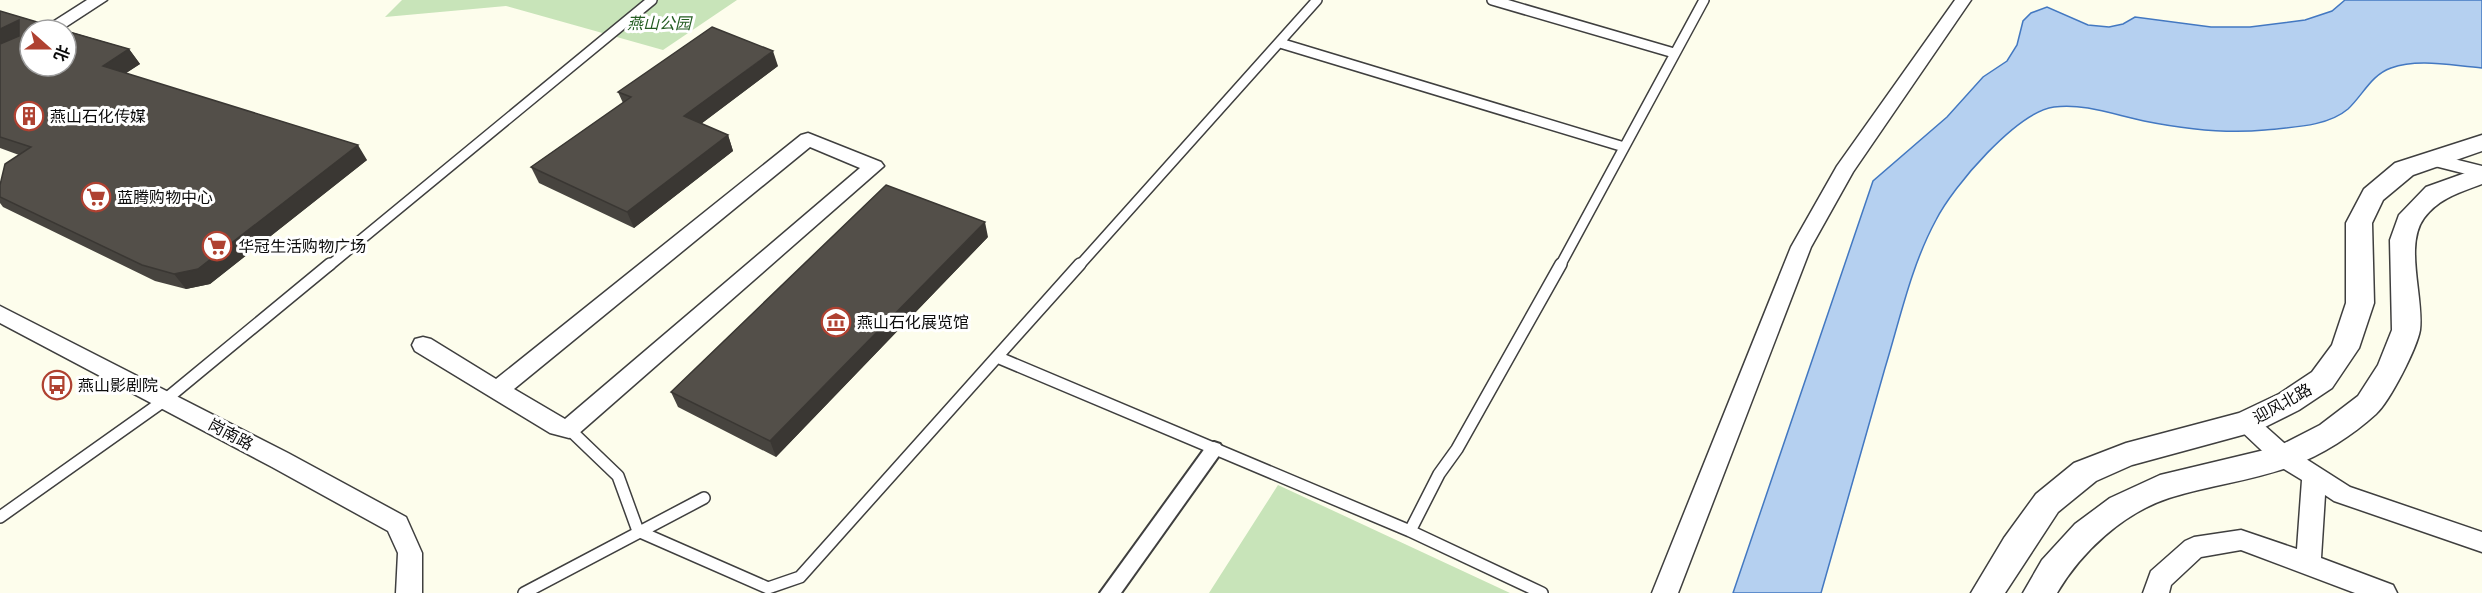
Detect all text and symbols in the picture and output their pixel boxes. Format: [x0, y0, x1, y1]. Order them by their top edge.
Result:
park label: 燕山公园 [627, 10, 693, 34]
north arrow [18, 18, 78, 78]
text: 北 [49, 42, 77, 66]
building icon: 燕山石化传媒 [13, 100, 45, 132]
place label: 燕山石化传媒 [50, 103, 146, 127]
supermarket icon: 蓝腾购物中心 [80, 181, 112, 213]
place label: 蓝腾购物中心 [117, 184, 213, 208]
supermarket icon: 华冠生活购物广场 [201, 230, 233, 262]
place label: 华冠生活购物广场 [238, 233, 366, 257]
museum icon: 燕山石化展览馆 [820, 306, 852, 338]
place label: 燕山石化展览馆 [857, 309, 969, 333]
bus stop icon: 燕山影剧院 [41, 369, 73, 401]
place label: 燕山影剧院 [78, 372, 158, 396]
street label: 迎风北路 [2248, 376, 2315, 428]
street label: 岗南路 [205, 411, 258, 455]

